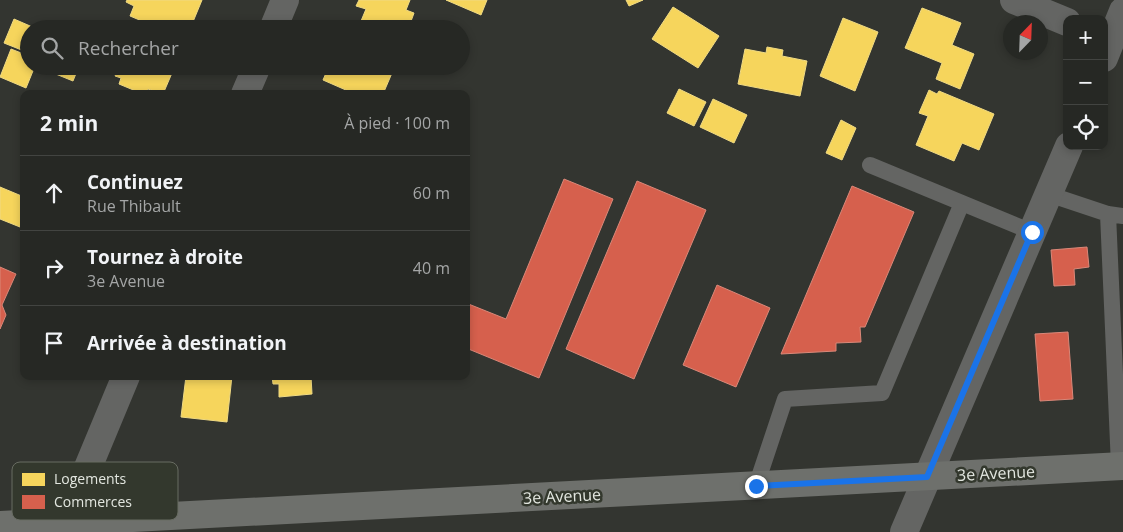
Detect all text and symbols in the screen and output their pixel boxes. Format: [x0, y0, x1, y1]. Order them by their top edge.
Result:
north arrow [1003, 15, 1048, 60]
map controls [1063, 15, 1108, 150]
button: + [1063, 15, 1108, 60]
search box [20, 20, 470, 75]
icon: search [38, 34, 66, 62]
text: Rechercher [78, 35, 179, 61]
button: − [1063, 60, 1108, 105]
button: locate [1063, 105, 1108, 150]
text: 2 min [40, 109, 98, 137]
text: À pied · 100 m [344, 112, 450, 134]
text: Continuez [87, 169, 183, 195]
icon: ahead [40, 179, 68, 207]
text: 60 m [413, 182, 450, 204]
text: Rue Thibault [87, 195, 181, 217]
route start [1021, 221, 1044, 244]
text: Tournez à droite [87, 244, 243, 270]
icon: right [40, 254, 68, 282]
text: 40 m [413, 257, 450, 279]
text: 3e Avenue [87, 270, 165, 292]
icon: arrive [40, 329, 68, 357]
text: Arrivée à destination [87, 330, 287, 356]
street label: 3e Avenue [956, 460, 1036, 486]
legend [12, 462, 178, 520]
text: Logements [54, 469, 127, 488]
route end [745, 475, 768, 498]
street label: 3e Avenue [522, 483, 602, 509]
text: Commerces [54, 492, 132, 511]

